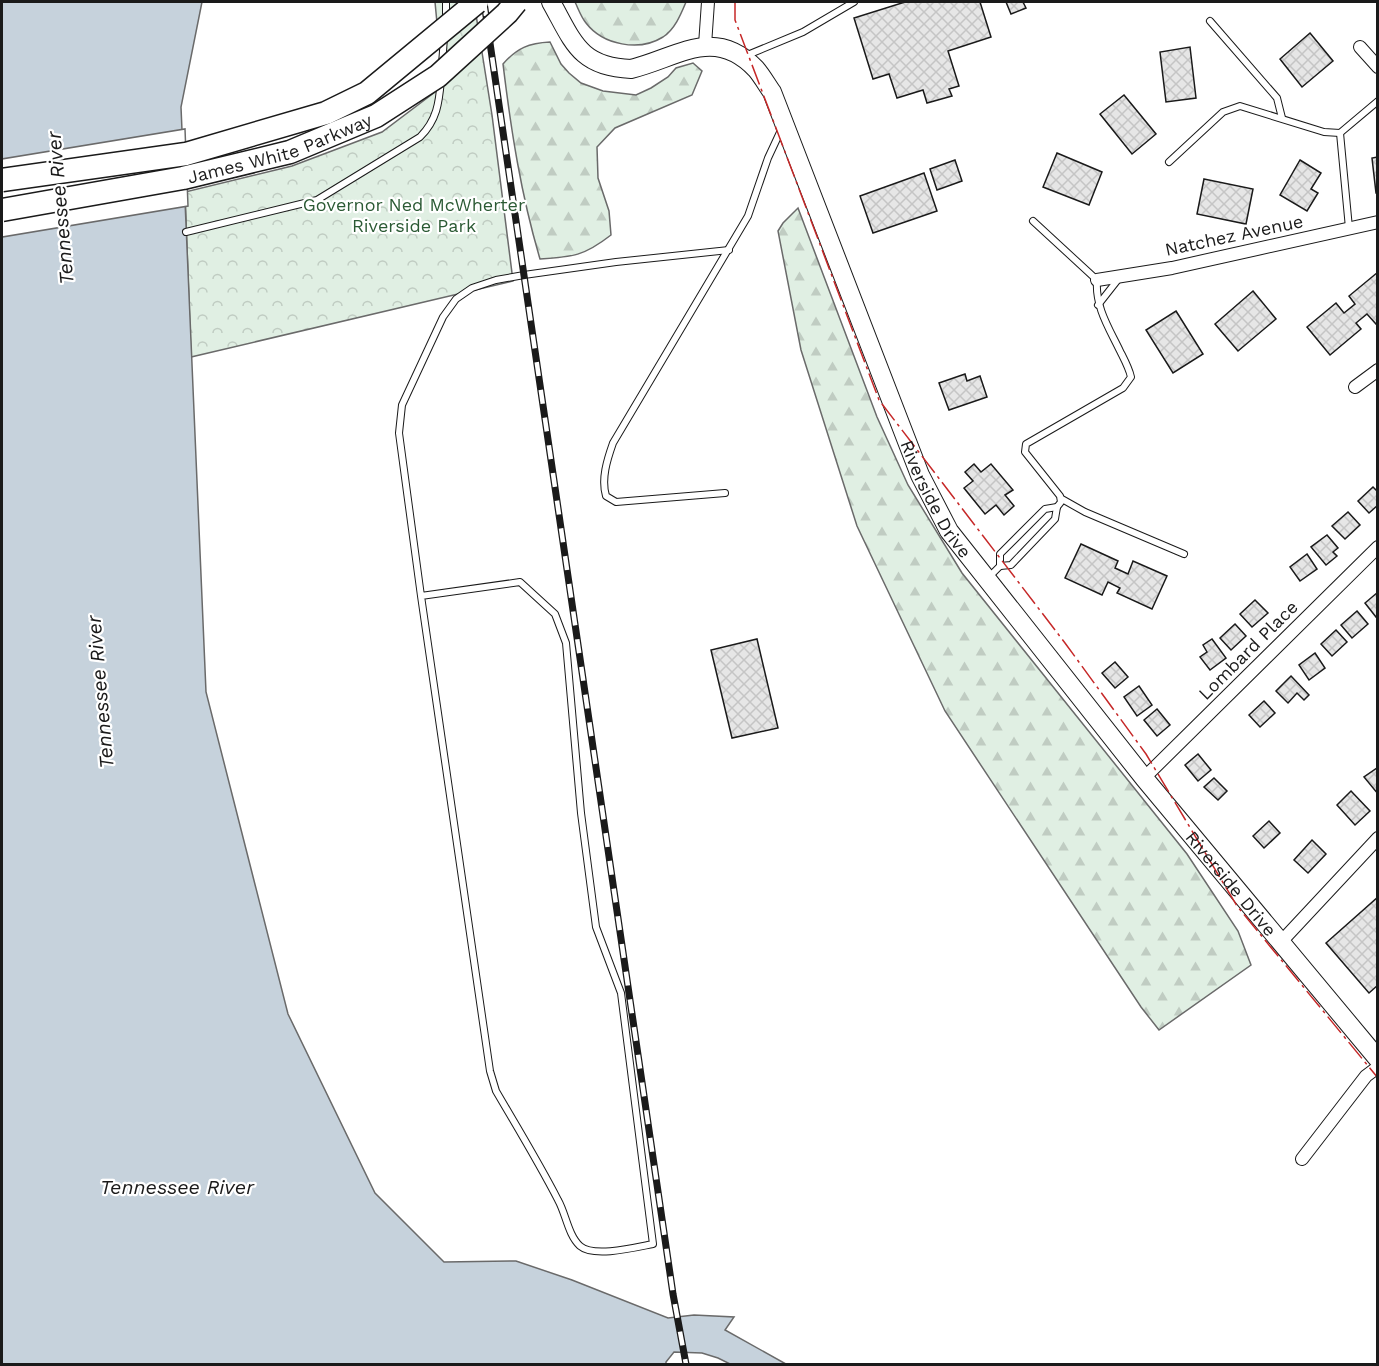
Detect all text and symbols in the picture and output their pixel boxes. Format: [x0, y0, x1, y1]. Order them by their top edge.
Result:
street label: James White Parkway [185, 108, 375, 187]
water label: Tennessee River [41, 129, 79, 286]
park label: Governor Ned McWherter Riverside Park [303, 194, 525, 236]
street label: Natchez Avenue [1163, 210, 1305, 260]
street label: Riverside Drive [897, 437, 976, 562]
street label: Lombard Place [1194, 596, 1302, 704]
water label: Tennessee River [81, 613, 119, 770]
street label: Riverside Drive [1182, 826, 1281, 940]
water label: Tennessee River [100, 1175, 255, 1199]

